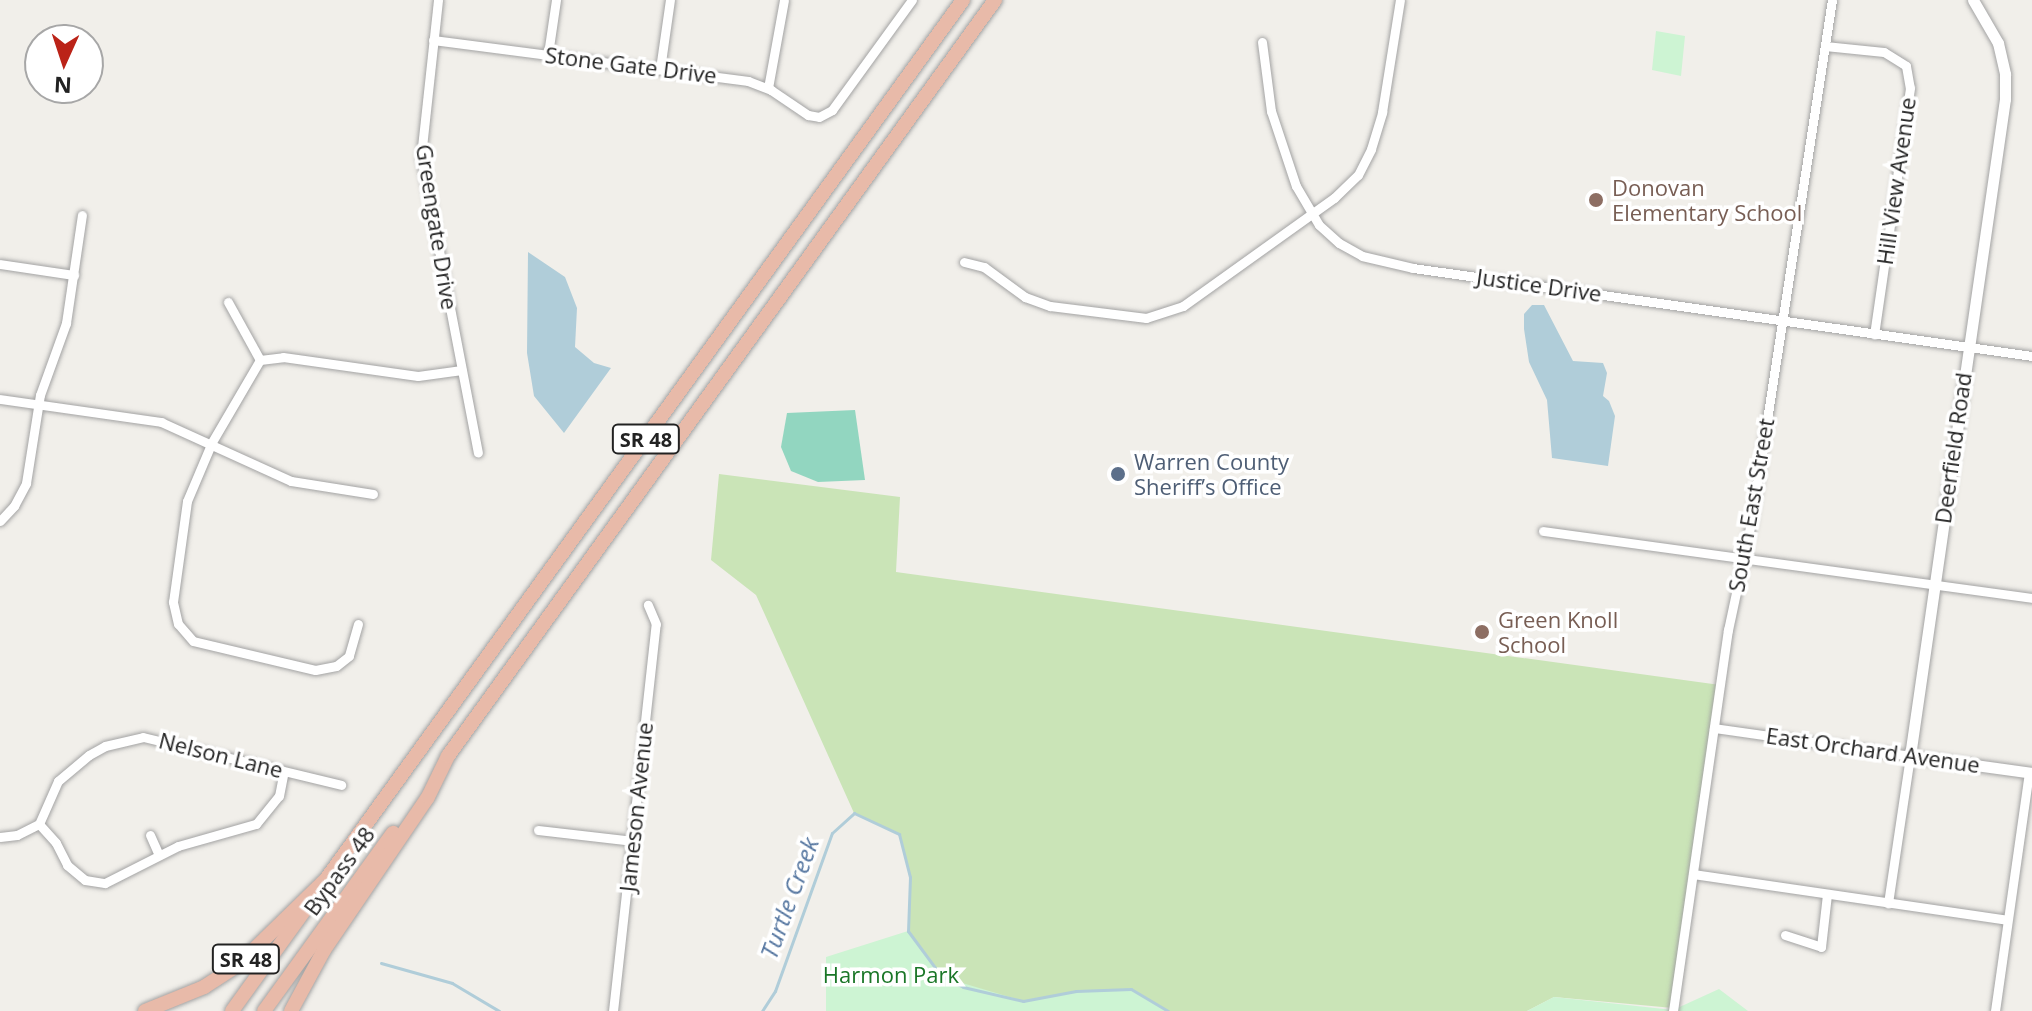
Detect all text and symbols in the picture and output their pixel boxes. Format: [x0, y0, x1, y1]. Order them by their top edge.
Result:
north arrow [24, 24, 104, 104]
street label: Stone Gate Drive [544, 41, 718, 89]
text: N [53, 71, 73, 101]
street label: Hill View Avenue [1871, 95, 1921, 267]
street label: Greengate Drive [411, 142, 463, 312]
place label: Donovan Elementary School [1612, 174, 1802, 226]
marker: Donovan Elementary School [1587, 191, 1605, 209]
street label: Justice Drive [1475, 263, 1603, 307]
street label: Deerfield Road [1929, 371, 1977, 525]
street label: South East Street [1723, 416, 1779, 594]
road number: SR 48 [610, 423, 682, 455]
place label: Warren County Sheriff’s Office [1134, 448, 1289, 500]
marker: Warren County Sheriff’s Office [1109, 465, 1127, 483]
place label: Green Knoll School [1498, 606, 1618, 658]
marker: Green Knoll School [1473, 623, 1491, 641]
street label: Jameson Avenue [614, 721, 658, 893]
street label: East Orchard Avenue [1764, 722, 1982, 778]
street label: Nelson Lane [156, 727, 286, 783]
street label: Bypass 48 [298, 822, 380, 920]
water label: Turtle Creek [754, 834, 824, 962]
road number: SR 48 [210, 943, 282, 975]
park label: Harmon Park [823, 962, 959, 988]

